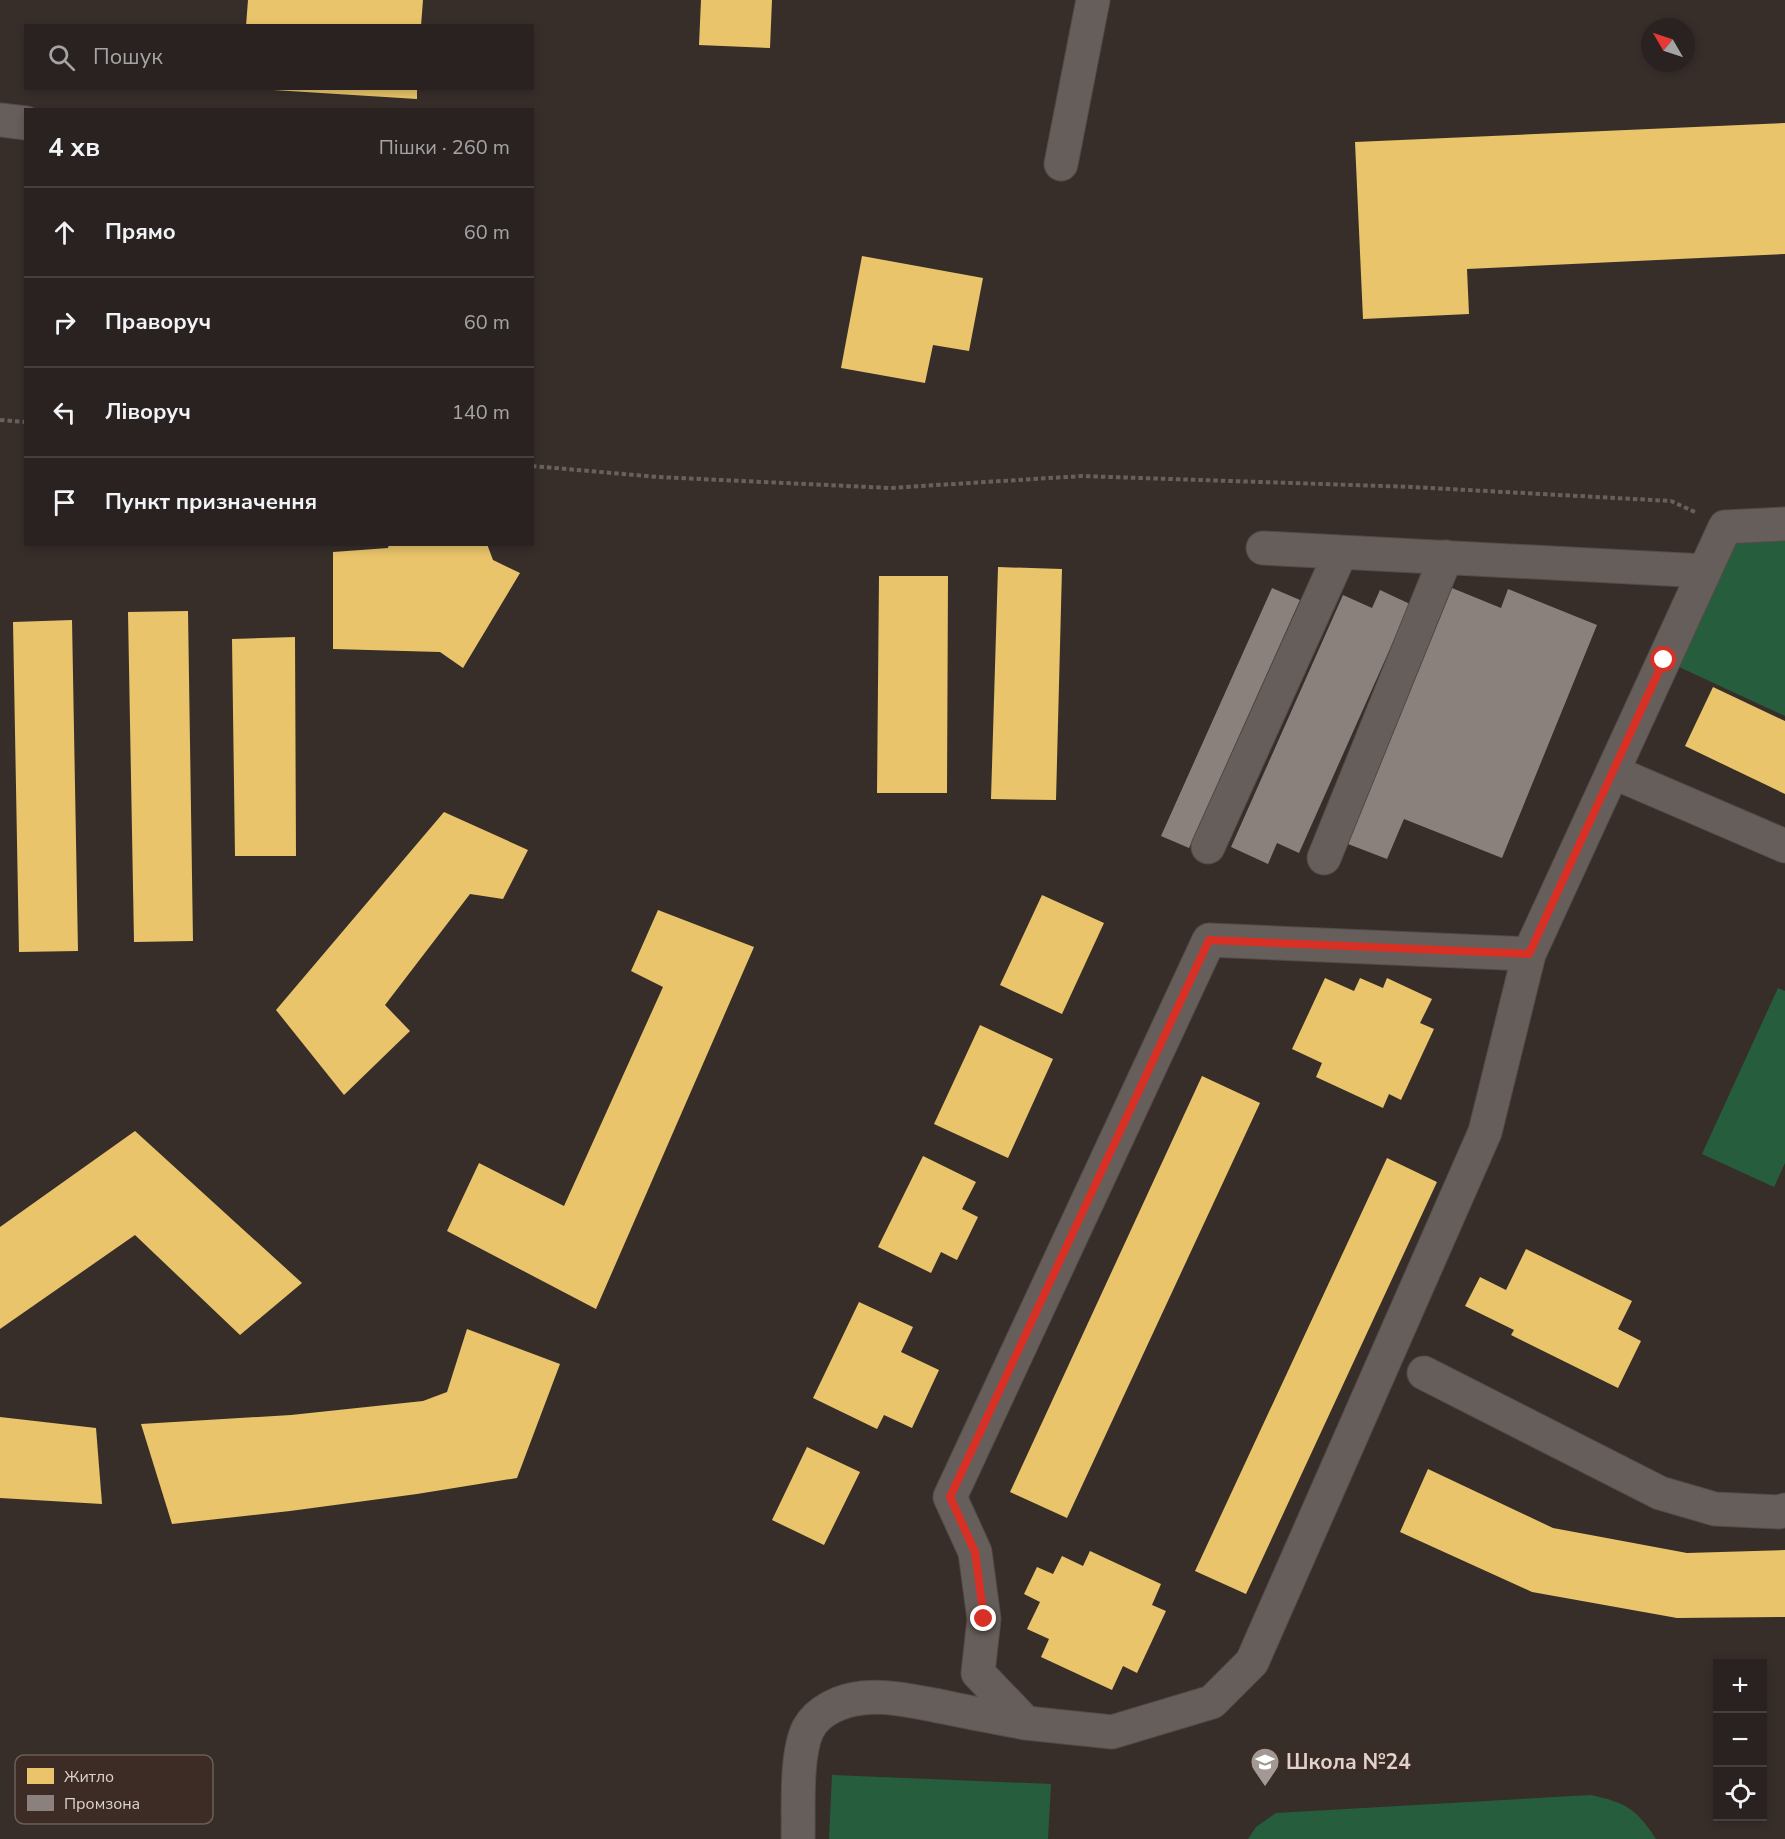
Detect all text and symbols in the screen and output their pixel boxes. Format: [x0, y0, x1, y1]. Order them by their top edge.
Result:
north arrow [1641, 18, 1695, 72]
search box [24, 24, 534, 90]
icon: search [45, 41, 78, 74]
text: Пошук [93, 42, 163, 72]
text: 4 хв [48, 130, 100, 165]
text: Пішки · 260 m [379, 134, 510, 161]
icon: ahead [48, 216, 81, 249]
text: Прямо [105, 217, 176, 247]
text: 60 m [464, 219, 510, 246]
icon: right [48, 306, 81, 339]
text: Праворуч [105, 307, 211, 337]
text: 60 m [464, 309, 510, 336]
icon: left [48, 396, 81, 429]
text: Ліворуч [105, 397, 191, 427]
text: 140 m [452, 399, 510, 426]
icon: arrive [48, 486, 81, 519]
text: Пункт призначення [105, 487, 317, 517]
route start [1650, 646, 1676, 672]
route end [970, 1605, 996, 1631]
map controls [1713, 1659, 1767, 1821]
button: + [1713, 1659, 1767, 1713]
button: − [1713, 1713, 1767, 1767]
school or university icon: Школа №24 [1249, 1746, 1281, 1788]
place label: Школа №24 [1286, 1748, 1411, 1776]
legend [15, 1755, 213, 1824]
text: Житло [64, 1766, 114, 1788]
button: locate [1713, 1767, 1767, 1821]
text: Промзона [64, 1793, 140, 1815]

